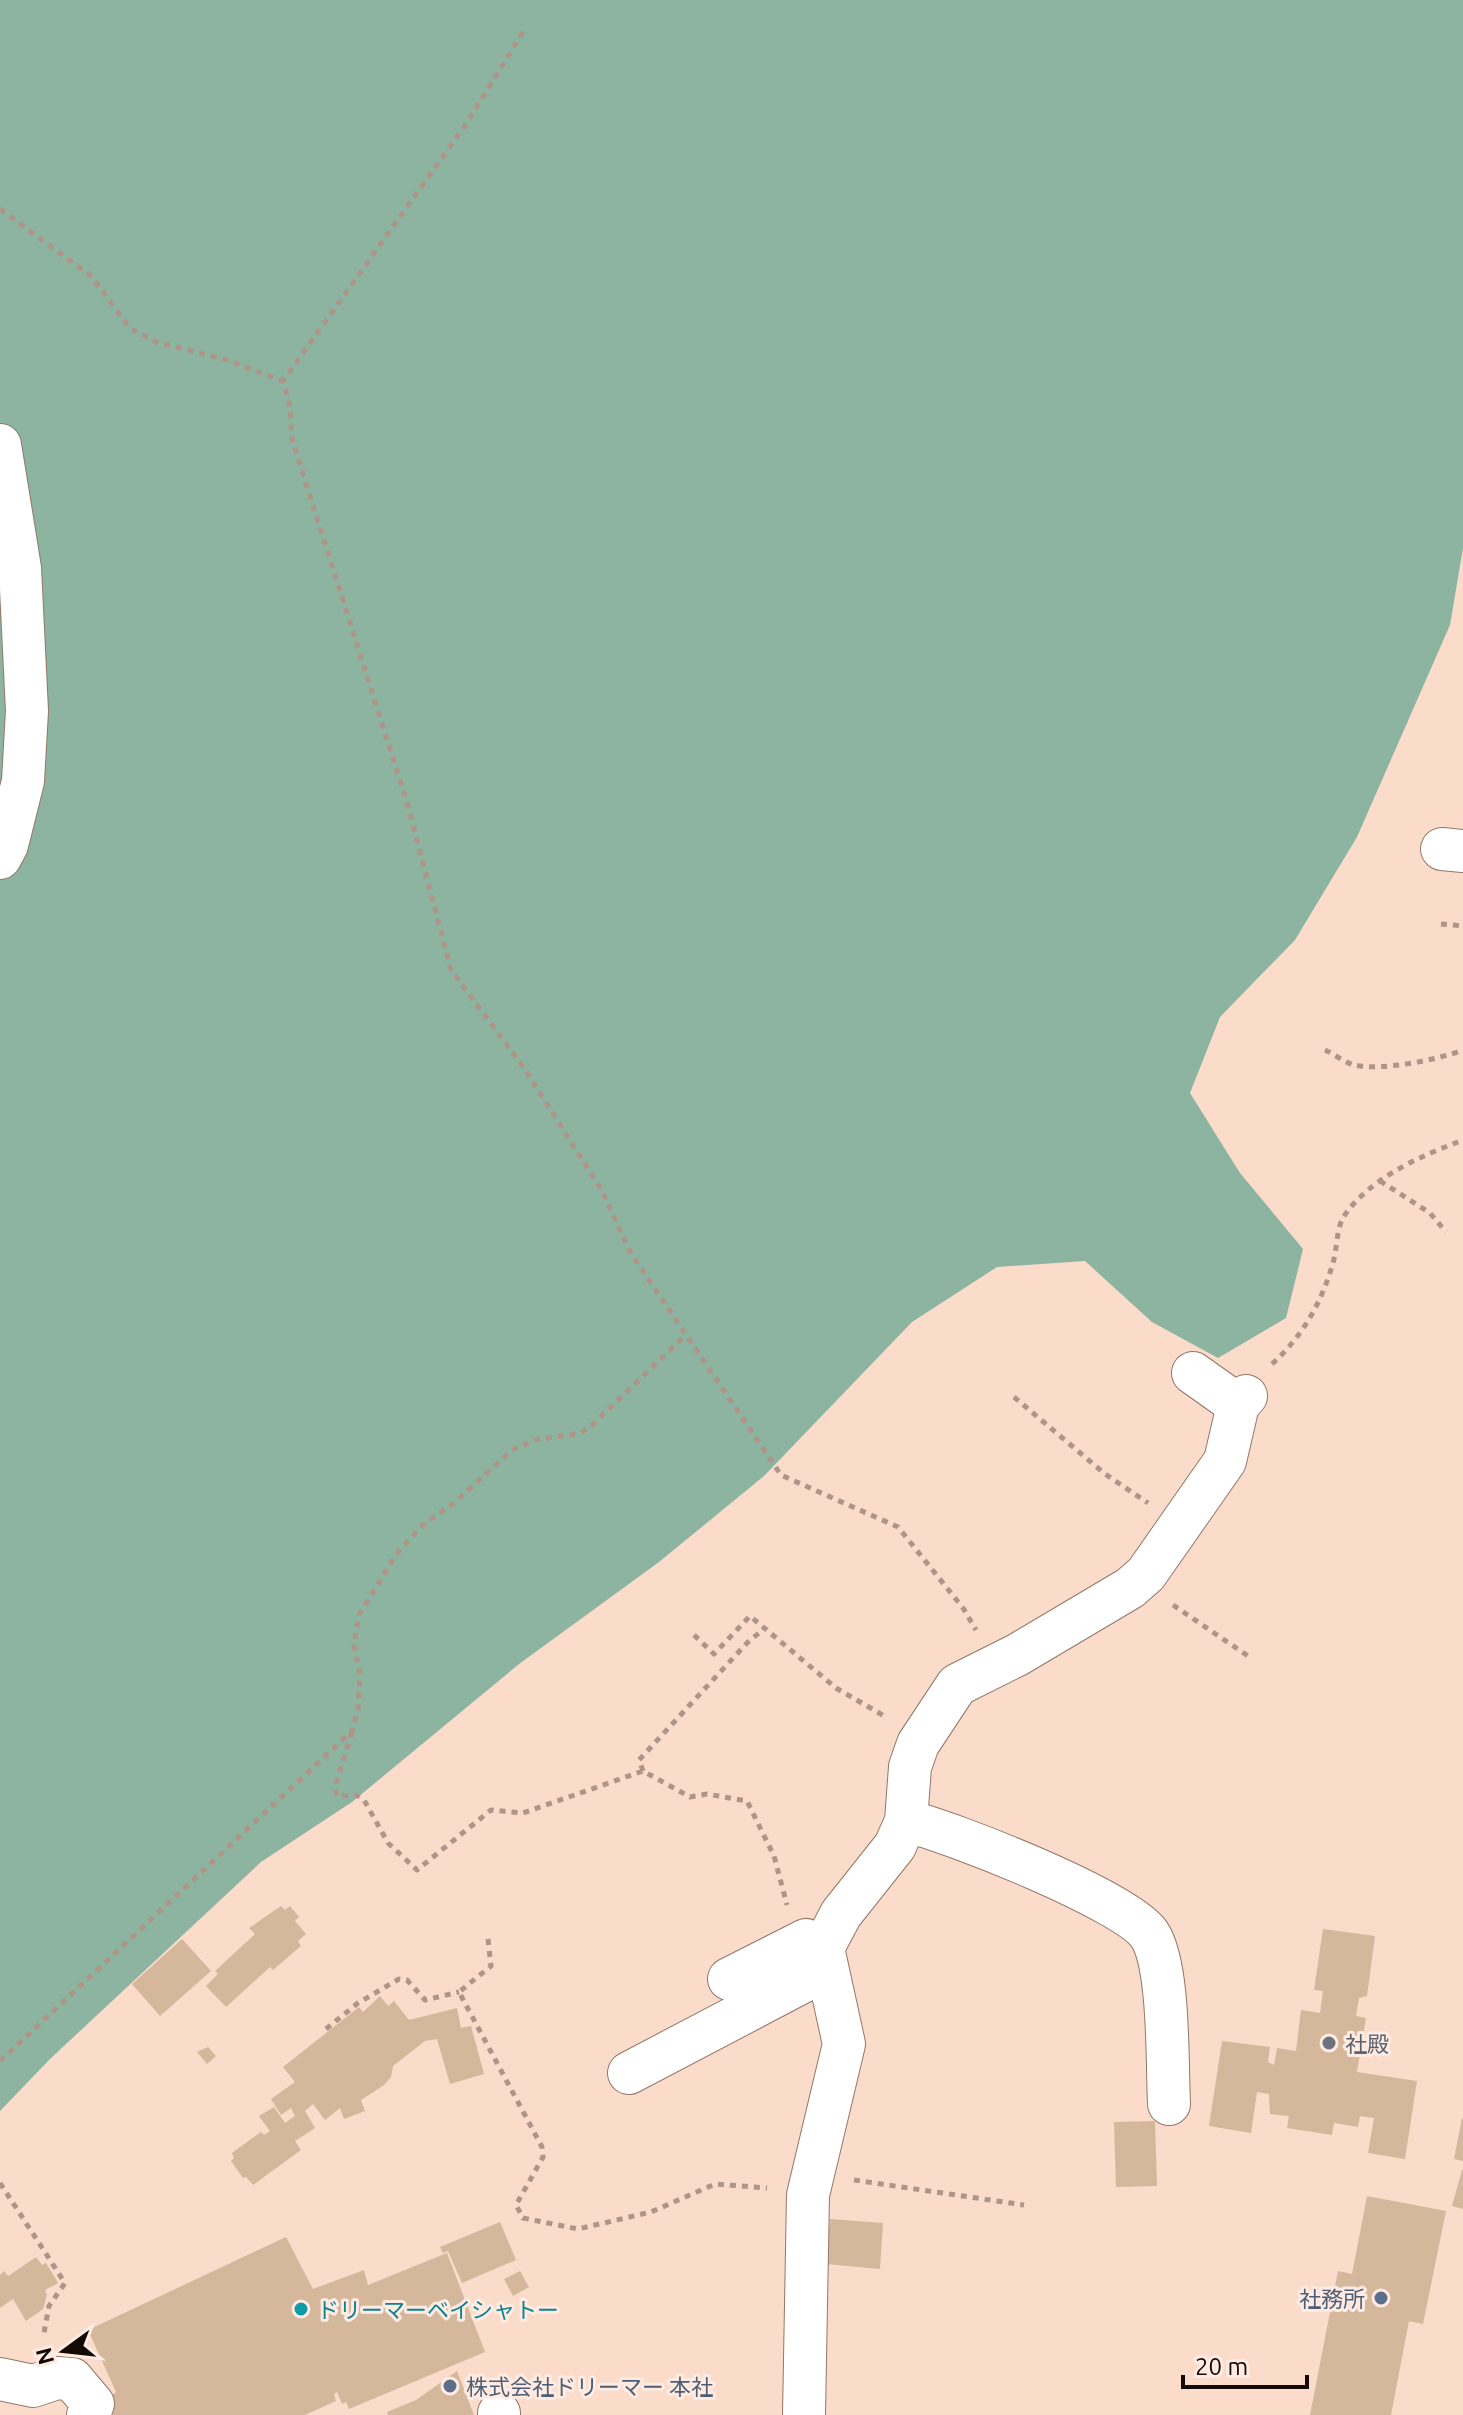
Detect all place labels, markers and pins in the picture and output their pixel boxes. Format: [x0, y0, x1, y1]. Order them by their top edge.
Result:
place label: 社殿 [1345, 2031, 1389, 2056]
marker: 社殿 [1320, 2034, 1338, 2052]
place label: 社務所 [1299, 2286, 1365, 2311]
marker: 社務所 [1372, 2289, 1390, 2307]
place label: ドリーマーベイシャトー [317, 2297, 559, 2322]
marker: ドリーマーベイシャトー [292, 2300, 310, 2318]
place label: 株式会社ドリーマー 本社 [466, 2374, 713, 2399]
marker: 株式会社ドリーマー 本社 [441, 2377, 459, 2395]

